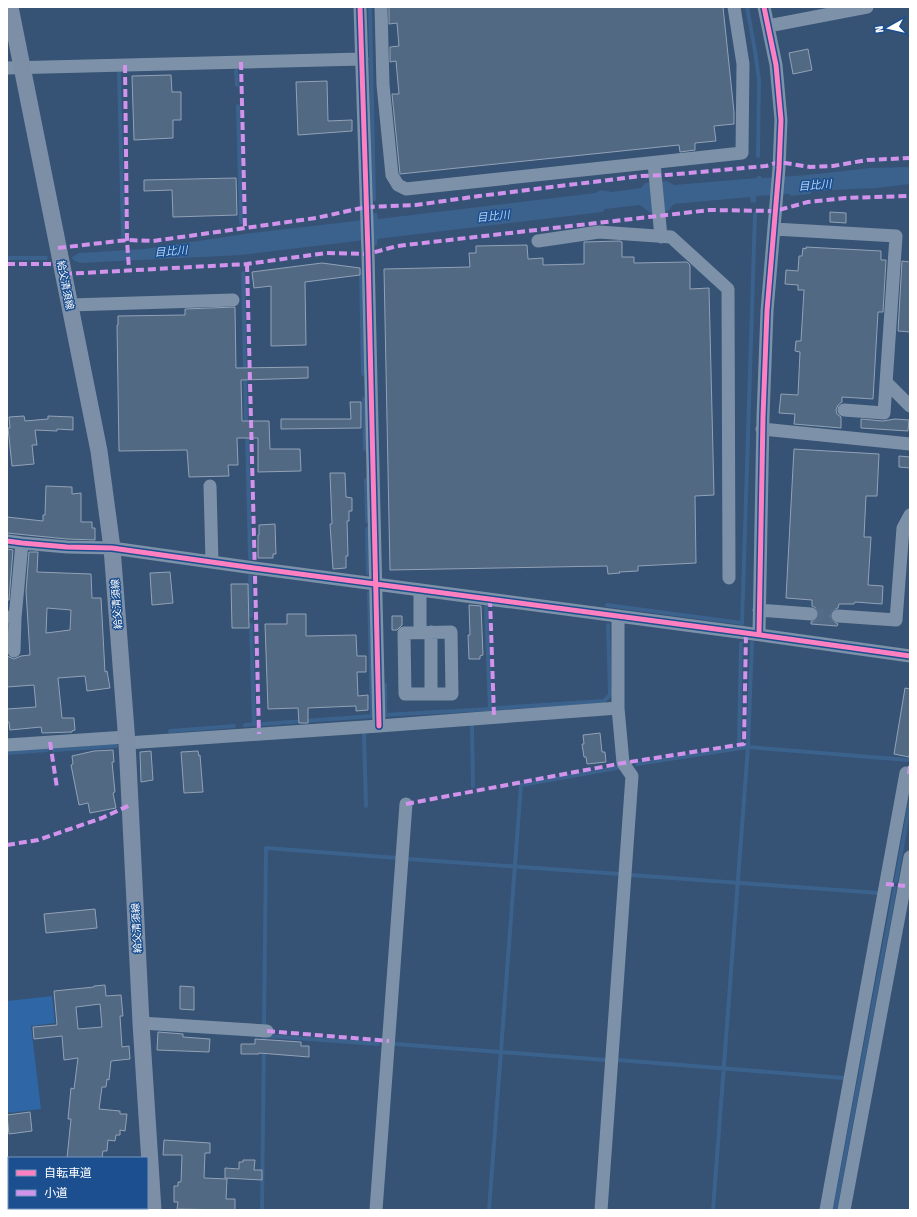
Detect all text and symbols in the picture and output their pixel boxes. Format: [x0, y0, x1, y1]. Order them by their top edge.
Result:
north arrow [869, 8, 909, 48]
text: N [873, 25, 886, 33]
water label: 目比川 [798, 178, 833, 193]
water label: 目比川 [476, 208, 511, 225]
water label: 目比川 [154, 244, 189, 259]
street label: 給父清須線 [54, 260, 76, 311]
street label: 給父清須線 [109, 579, 125, 629]
street label: 給父清須線 [130, 903, 144, 953]
legend [8, 1157, 148, 1209]
text: 自転車道 [44, 1166, 92, 1180]
text: 小道 [44, 1186, 68, 1200]

